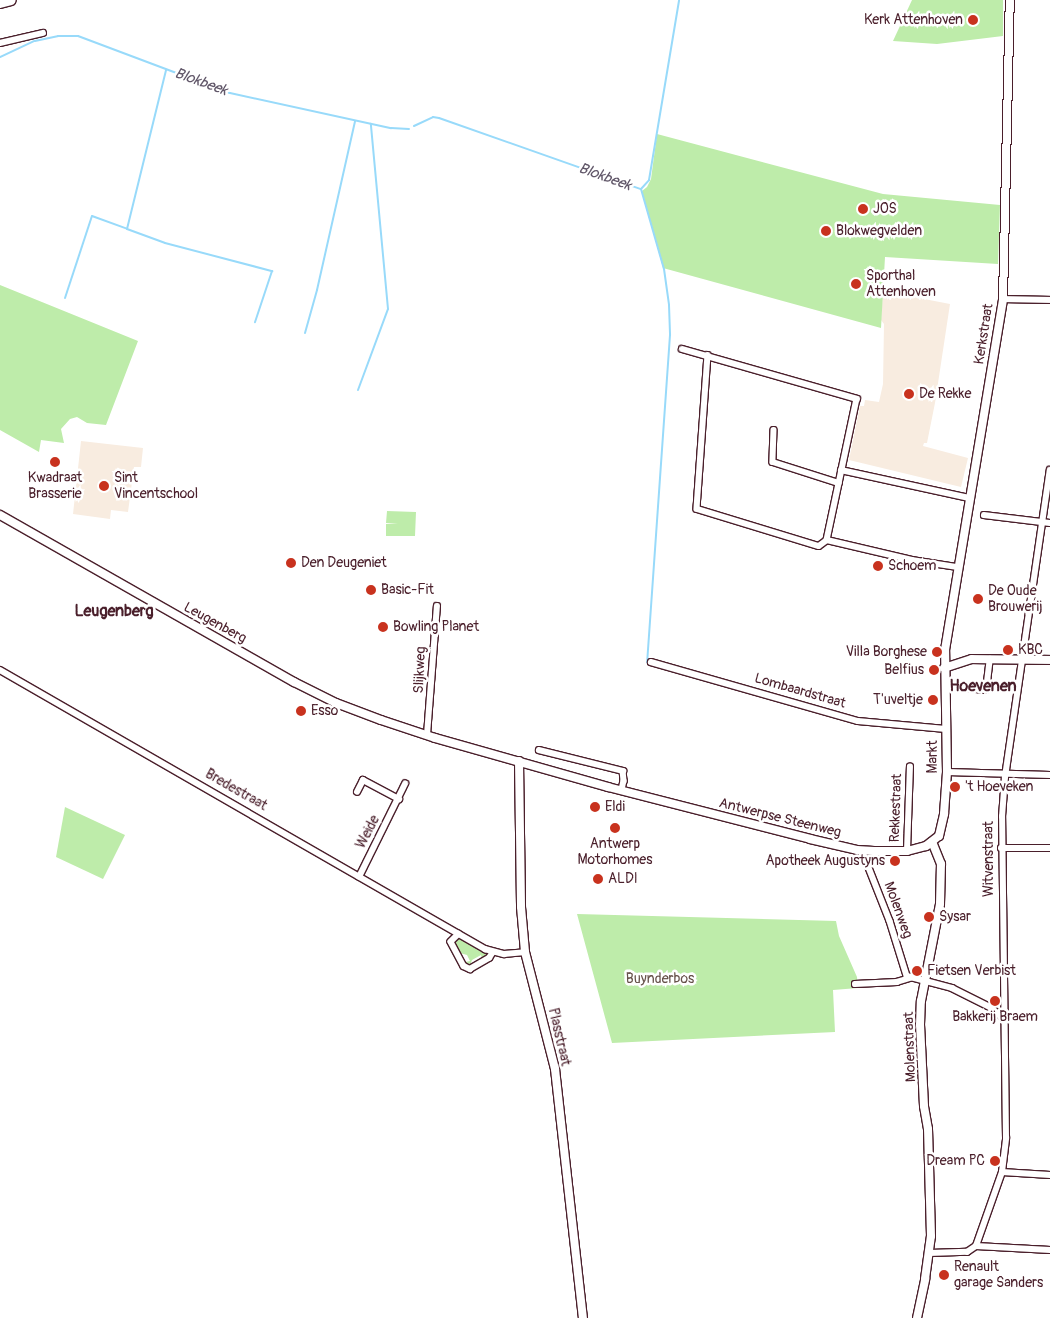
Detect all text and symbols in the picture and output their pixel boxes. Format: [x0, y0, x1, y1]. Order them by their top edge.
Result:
place label: Kerk Attenhoven [864, 12, 963, 28]
marker: Kerk Attenhoven [967, 14, 979, 26]
water label: Blokbeek [172, 64, 230, 100]
water label: Blokbeek [576, 159, 634, 195]
place label: JOS [873, 201, 897, 217]
marker: JOS [857, 203, 869, 215]
place label: Blokwegvelden [836, 223, 922, 239]
marker: Blokwegvelden [820, 225, 832, 237]
place label: Sporthal Attenhoven [866, 268, 936, 300]
marker: Sporthal Attenhoven [850, 278, 862, 290]
street label: Kerkstraat [971, 302, 997, 366]
place label: De Rekke [919, 386, 971, 402]
marker: De Rekke [903, 388, 915, 400]
marker: Kwadraat Brasserie [49, 456, 61, 468]
place label: Kwadraat Brasserie [28, 470, 82, 502]
place label: Sint Vincentschool [114, 470, 198, 502]
marker: Sint Vincentschool [98, 480, 110, 492]
place label: Den Deugeniet [301, 555, 387, 571]
marker: Den Deugeniet [285, 557, 297, 569]
place label: Schoem [888, 558, 937, 574]
marker: Schoem [872, 560, 884, 572]
place label: Basic-Fit [381, 582, 434, 598]
place label: De Oude Brouwerij [988, 583, 1043, 616]
marker: Basic-Fit [365, 584, 377, 596]
marker: De Oude Brouwerij [972, 593, 984, 605]
street label: Leugenberg [181, 599, 249, 647]
district label: Leugenberg [74, 601, 154, 621]
place label: Bowling Planet [393, 619, 479, 635]
marker: Bowling Planet [377, 621, 389, 633]
place label: KBC [1018, 642, 1043, 658]
place label: Villa Borghese [846, 644, 927, 660]
marker: KBC [1002, 644, 1014, 656]
street label: Slijkweg [410, 646, 430, 694]
marker: Villa Borghese [931, 646, 943, 658]
place label: Belfius [884, 662, 924, 678]
marker: Belfius [928, 664, 940, 676]
street label: Lombaardstraat [752, 670, 848, 712]
district label: Hoevenen [949, 676, 1017, 696]
place label: T'uveltje [873, 692, 923, 708]
marker: T'uveltje [927, 694, 939, 706]
place label: Esso [311, 703, 338, 719]
marker: Esso [295, 705, 307, 717]
street label: Markt [925, 740, 941, 774]
street label: Bredestraat [202, 766, 270, 814]
street label: Rekkestraat [886, 773, 906, 843]
place label: 't Hoeveken [965, 779, 1033, 795]
marker: 't Hoeveken [949, 781, 961, 793]
street label: Antwerpse Steenweg [717, 795, 843, 841]
place label: Eldi [605, 799, 625, 815]
marker: Eldi [589, 801, 601, 813]
street label: Weide [353, 812, 383, 852]
street label: Witvenstraat [981, 821, 997, 897]
marker: Antwerp Motorhomes [609, 822, 621, 834]
place label: Antwerp Motorhomes [577, 836, 653, 869]
place label: Apotheek Augustyns [765, 853, 885, 869]
marker: Apotheek Augustyns [889, 855, 901, 867]
place label: ALDI [608, 871, 638, 887]
marker: ALDI [592, 873, 604, 885]
street label: Molenweg [880, 879, 916, 941]
place label: Sysar [939, 909, 971, 925]
marker: Sysar [923, 911, 935, 923]
place label: Fietsen Verbist [927, 963, 1016, 979]
marker: Fietsen Verbist [911, 965, 923, 977]
park label: Buynderbos [626, 971, 694, 987]
marker: Bakkerij Braem [989, 995, 1001, 1007]
street label: Plasstraat [544, 1006, 574, 1068]
place label: Bakkerij Braem [952, 1009, 1038, 1025]
street label: Molenstraat [900, 1012, 920, 1082]
place label: Dream PC [926, 1153, 985, 1169]
marker: Dream PC [989, 1155, 1001, 1167]
place label: Renault garage Sanders [954, 1259, 1043, 1292]
marker: Renault garage Sanders [938, 1269, 950, 1281]

